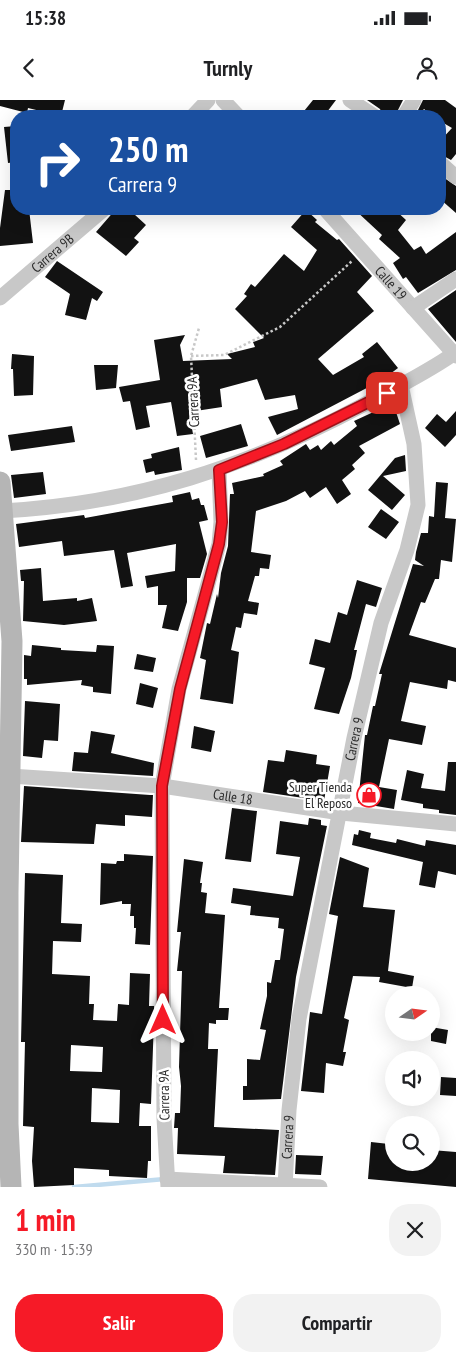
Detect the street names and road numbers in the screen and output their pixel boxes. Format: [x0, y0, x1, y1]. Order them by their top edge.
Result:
street label: Carrera 9B [27, 230, 78, 276]
street label: Calle 19 [371, 262, 411, 304]
street label: Carrera 9A [183, 376, 203, 428]
street label: Carrera 9 [341, 715, 368, 762]
street label: Calle 18 [212, 785, 254, 809]
street label: Carrera 9A [155, 1069, 173, 1120]
street label: Carrera 9 [277, 1115, 298, 1160]

